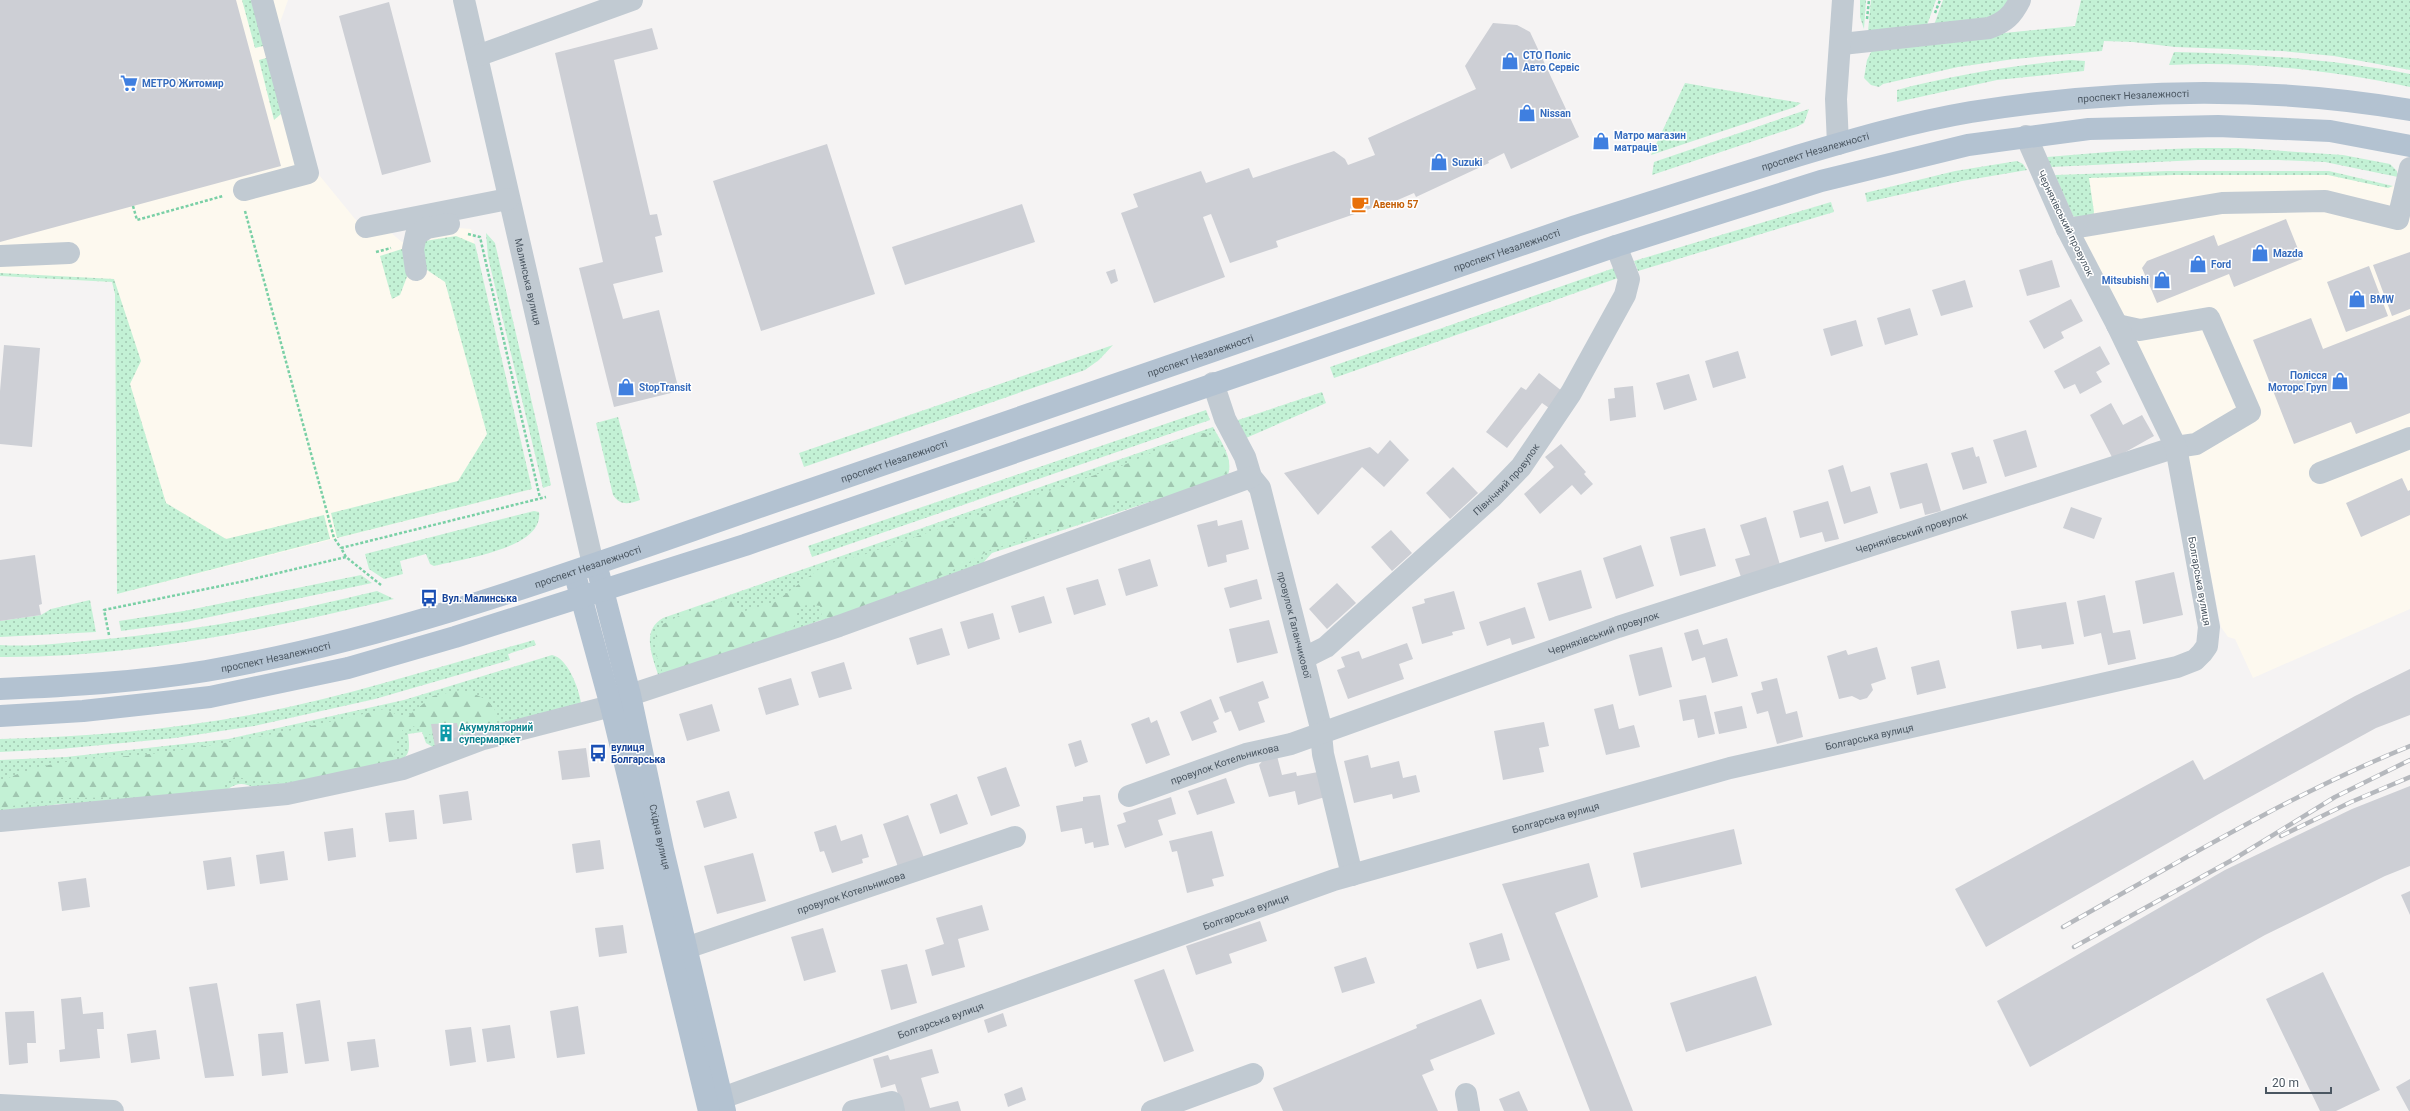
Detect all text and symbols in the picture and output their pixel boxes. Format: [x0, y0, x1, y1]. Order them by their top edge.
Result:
place label: СТО Поліс Авто Сервіс [1523, 50, 1579, 73]
shop icon: СТО Поліс Авто Сервіс [1500, 51, 1520, 71]
supermarket icon: МЕТРО Житомир [119, 73, 139, 93]
place label: МЕТРО Житомир [142, 78, 224, 89]
street label: проспект Незалежності [2077, 88, 2189, 105]
shop icon: Nissan [1517, 103, 1537, 123]
place label: Nissan [1540, 108, 1571, 119]
place label: Матро магазин матраців [1614, 130, 1686, 153]
street label: проспект Незалежності [1760, 130, 1870, 173]
shop icon: Матро магазин матраців [1591, 131, 1611, 151]
shop icon: Suzuki [1429, 152, 1449, 172]
place label: Suzuki [1452, 157, 1483, 168]
street label: Черняхівський провулок [2035, 168, 2096, 278]
cafe icon: Авеню 57 [1350, 194, 1370, 214]
place label: Авеню 57 [1373, 199, 1419, 210]
street label: проспект Незалежності [1452, 227, 1561, 274]
street label: Малинська вулиця [513, 237, 543, 326]
shop icon: Mazda [2250, 243, 2270, 263]
place label: Mazda [2273, 248, 2304, 259]
shop icon: Ford [2188, 254, 2208, 274]
place label: Ford [2211, 259, 2232, 270]
shop icon: Mitsubishi [2152, 270, 2172, 290]
place label: Mitsubishi [2102, 275, 2149, 286]
shop icon: BMW [2347, 289, 2367, 309]
place label: BMW [2370, 294, 2394, 305]
street label: проспект Незалежності [1146, 332, 1255, 379]
place label: Полісся Моторс Груп [2268, 370, 2327, 393]
shop icon: Полісся Моторс Груп [2330, 371, 2350, 391]
shop icon: StopTransit [616, 377, 636, 397]
place label: StopTransit [639, 382, 692, 393]
street label: проспект Незалежності [839, 438, 949, 485]
street label: Північний провулок [1471, 441, 1542, 517]
street label: Черняхівський провулок [1854, 510, 1969, 556]
street label: Болгарська вулиця [2186, 536, 2213, 626]
street label: проспект Незалежності [533, 544, 643, 590]
street label: провулок Галанчикової [1275, 570, 1313, 680]
bus stop icon: Вул. Малинська [419, 588, 439, 608]
place label: Вул. Малинська [442, 593, 518, 604]
street label: Черняхівський провулок [1547, 609, 1661, 658]
street label: проспект Незалежності [220, 640, 332, 674]
place label: Акумуляторний супермаркет [459, 722, 533, 745]
street label: Болгарська вулиця [1824, 722, 1915, 752]
building icon: Акумуляторний супермаркет [436, 723, 456, 743]
place label: вулиця Болгарська [611, 742, 666, 765]
street label: провулок Котельникова [1169, 742, 1280, 787]
bus stop icon: вулиця Болгарська [588, 743, 608, 763]
street label: Болгарська вулиця [1511, 800, 1601, 835]
street label: Східна вулиця [647, 803, 673, 871]
street label: провулок Котельникова [796, 870, 906, 916]
street label: Болгарська вулиця [1202, 892, 1290, 932]
street label: Болгарська вулиця [896, 1000, 985, 1041]
scale bar [2266, 1069, 2331, 1095]
text: 20 m [2272, 1076, 2299, 1090]

